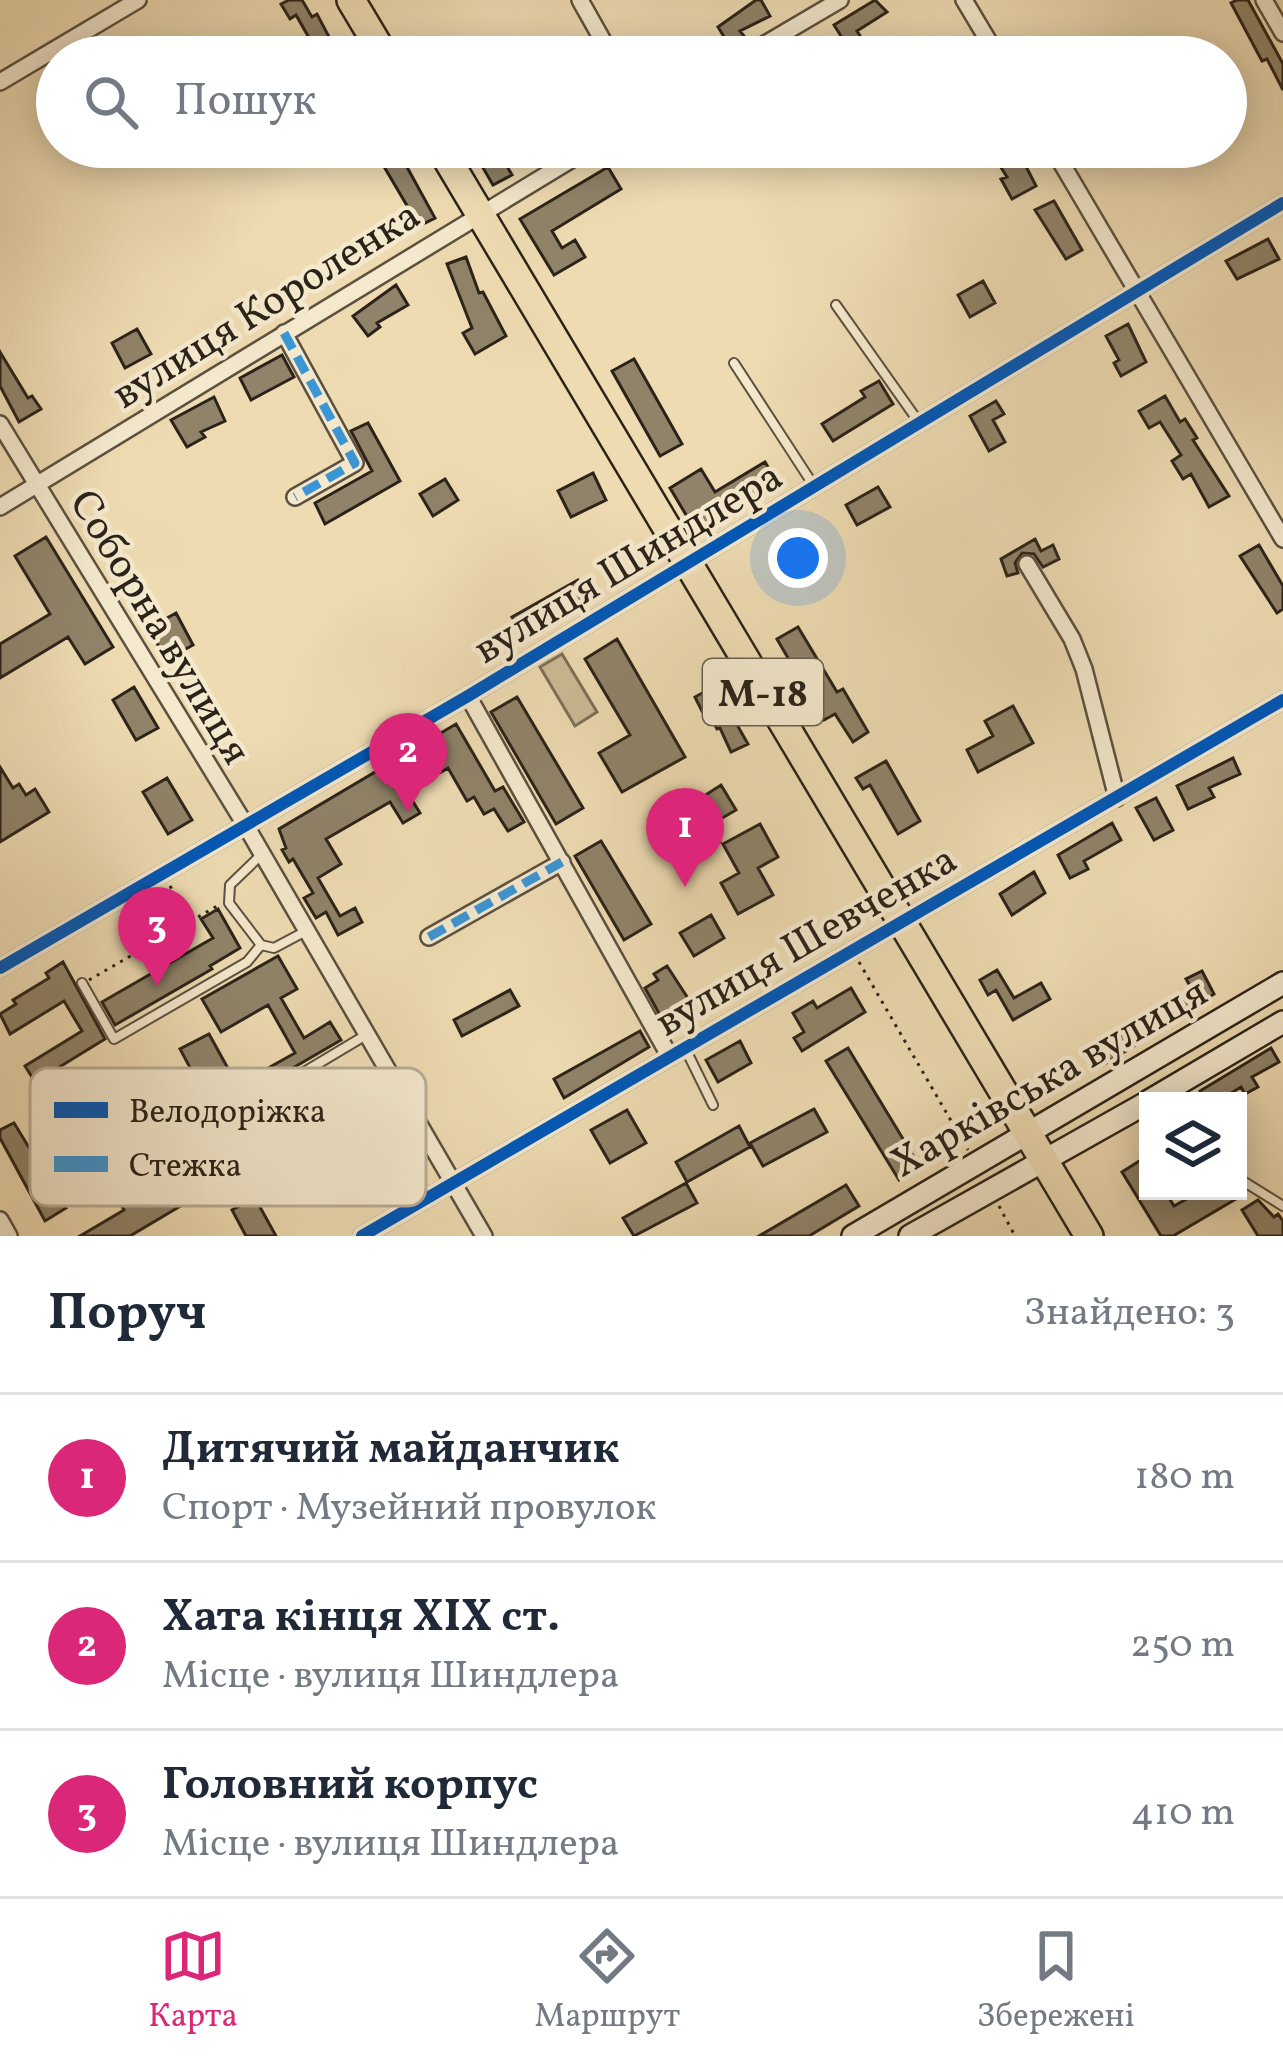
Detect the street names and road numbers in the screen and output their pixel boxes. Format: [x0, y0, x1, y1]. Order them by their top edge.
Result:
street label: вулиця Короленка [102, 188, 433, 425]
street label: вулиця Шиндлера [464, 449, 795, 681]
street label: Соборна вулиця [53, 480, 263, 777]
road number: М-18 [703, 659, 823, 725]
street label: вулиця Шевченка [645, 832, 969, 1053]
street label: Харківська вулиця [881, 965, 1219, 1195]

